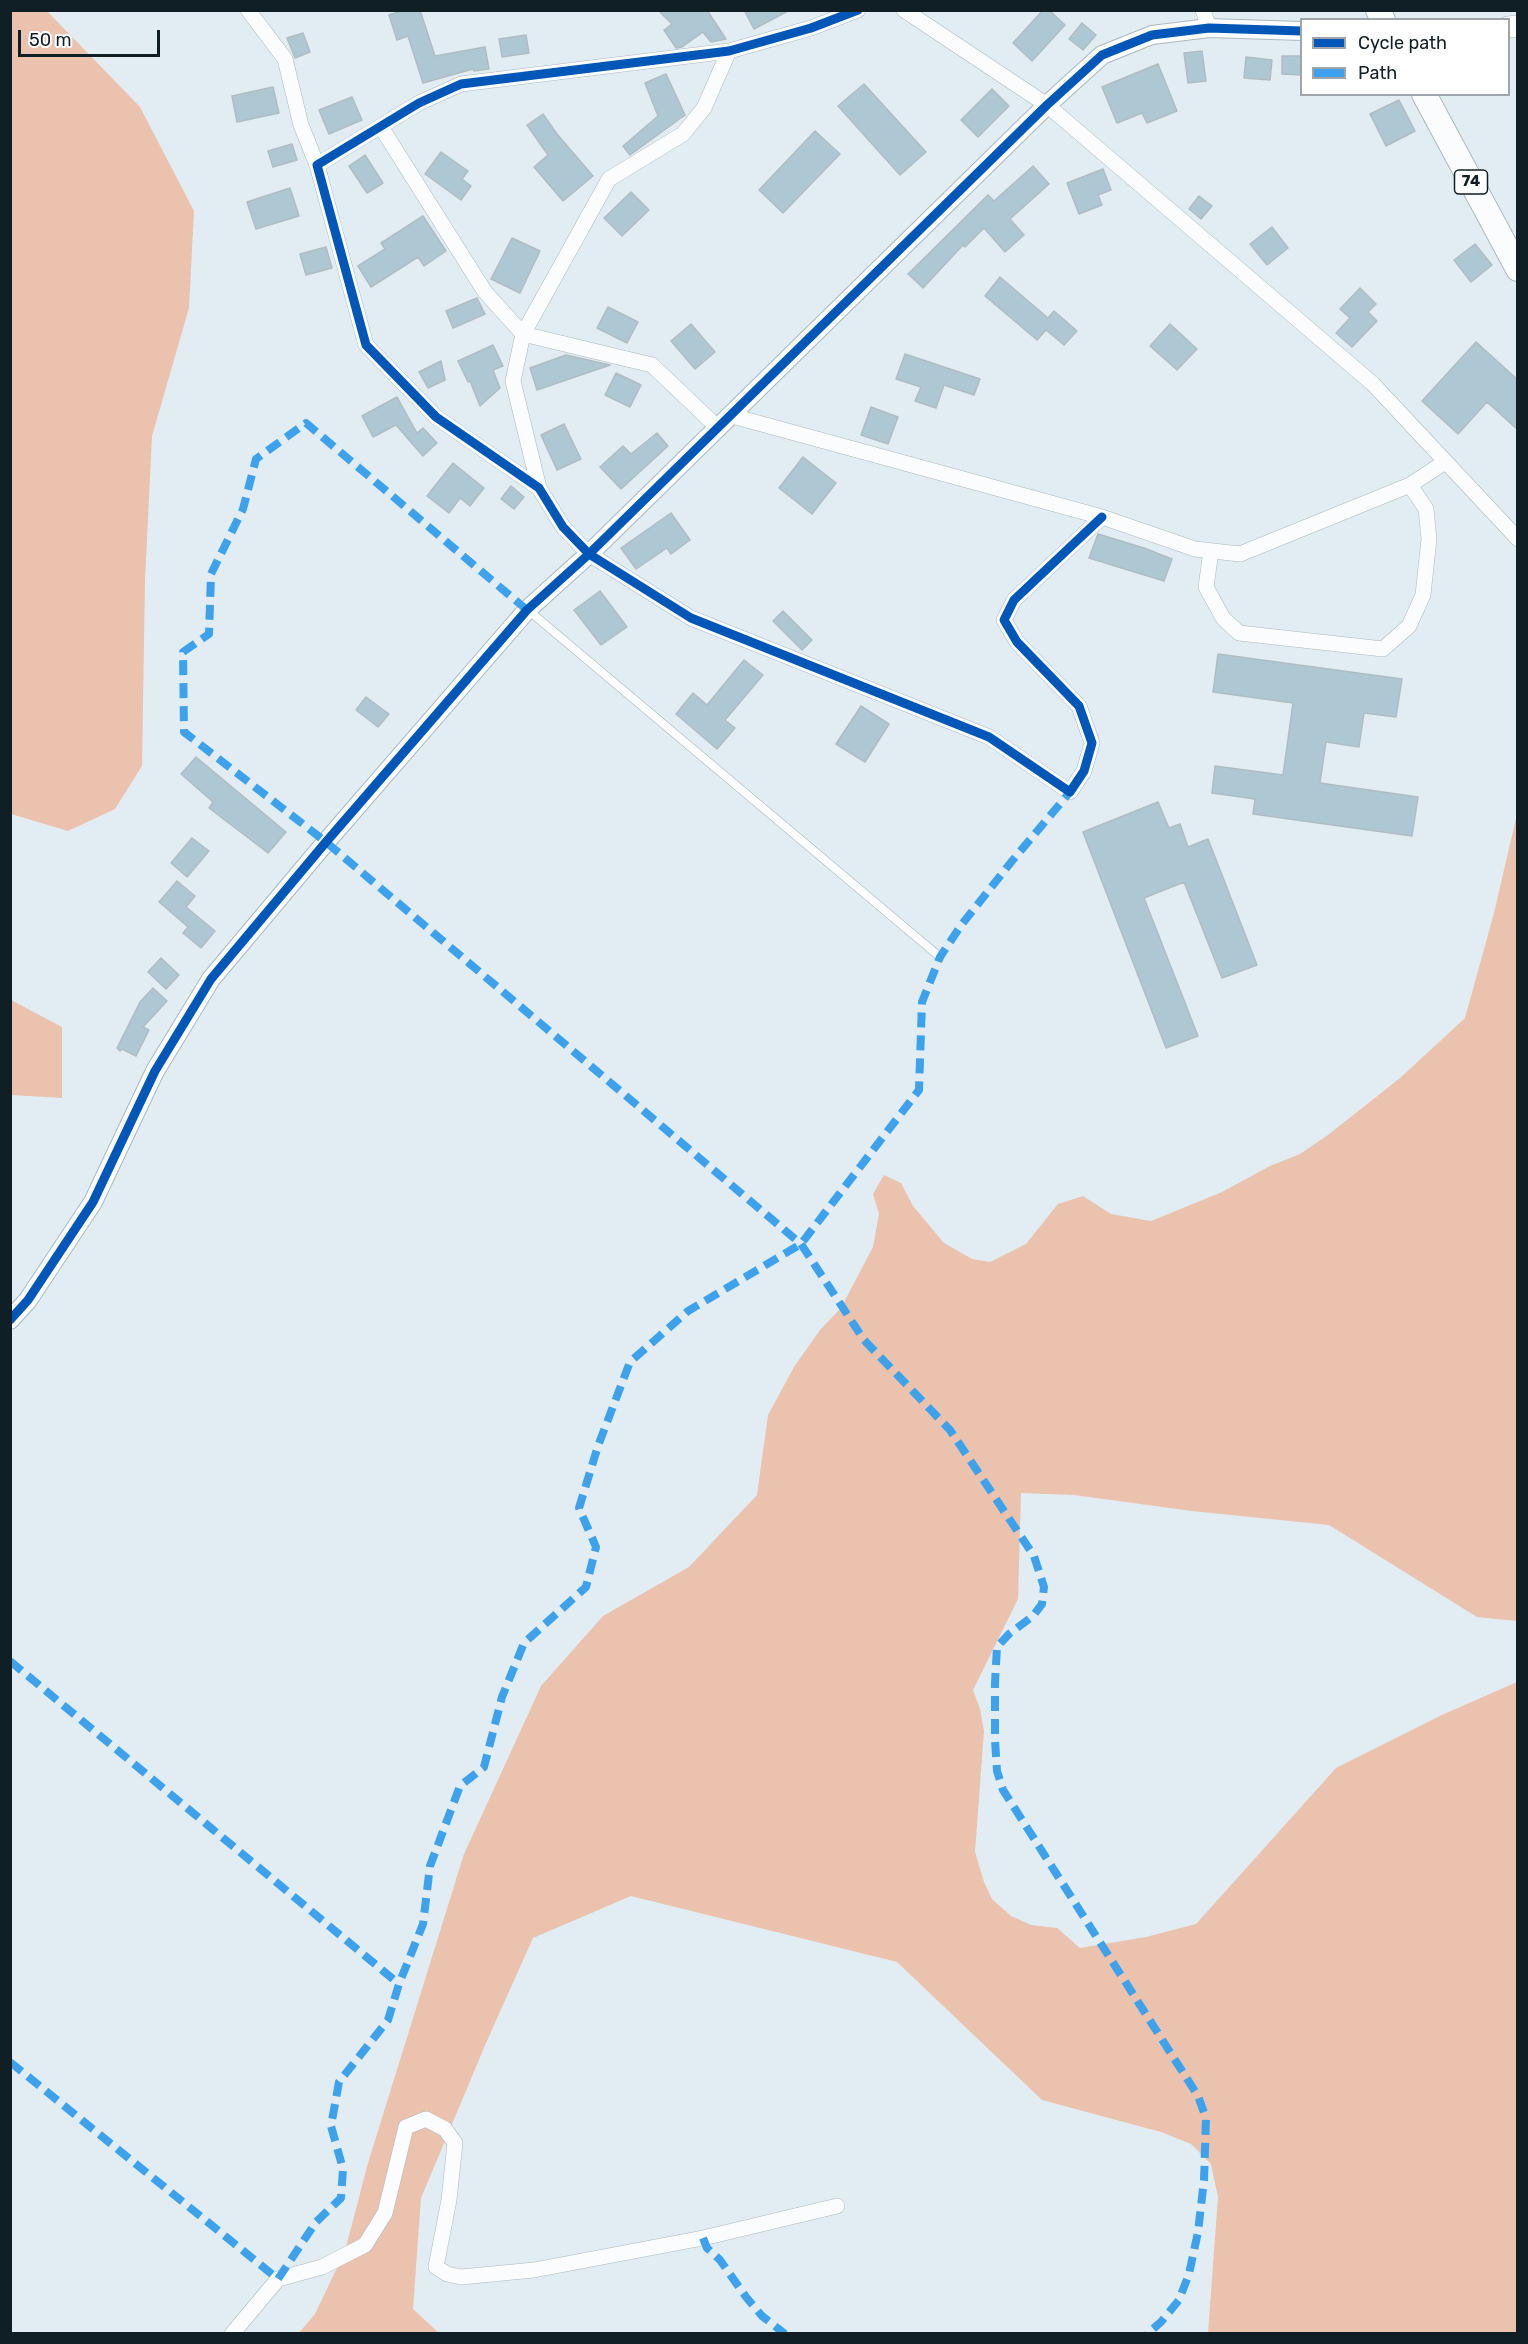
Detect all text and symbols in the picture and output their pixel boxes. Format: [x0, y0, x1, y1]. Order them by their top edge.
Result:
scale bar [21, 18, 164, 56]
legend [1300, 18, 1510, 96]
text: 50 m [29, 29, 72, 51]
text: Cycle path [1358, 32, 1447, 54]
text: Path [1358, 62, 1397, 84]
road number: 74 [1454, 170, 1488, 194]

